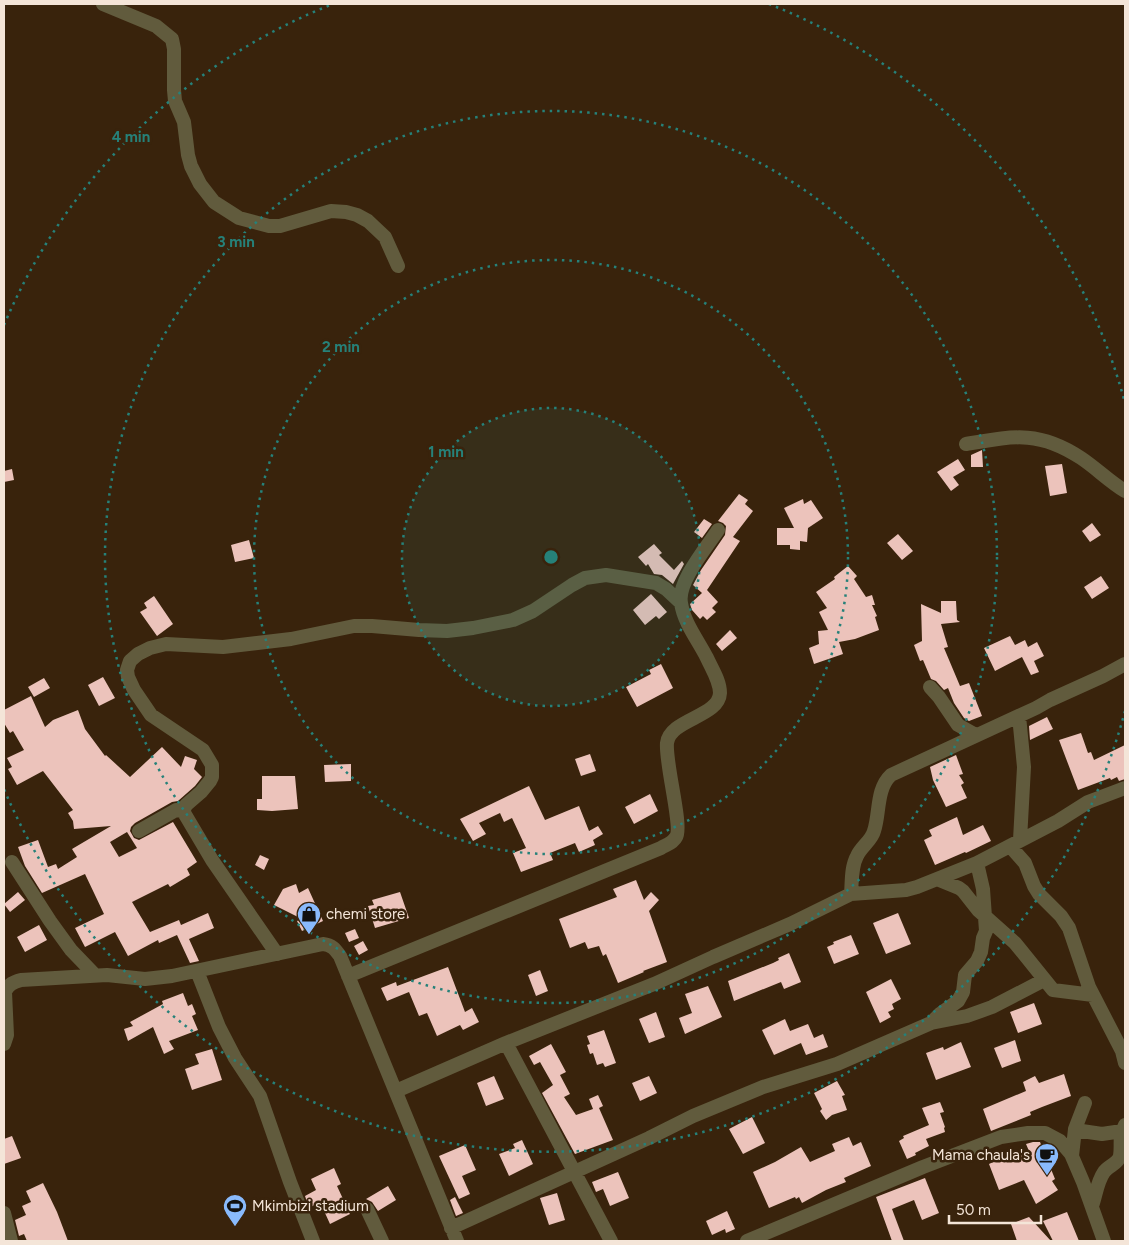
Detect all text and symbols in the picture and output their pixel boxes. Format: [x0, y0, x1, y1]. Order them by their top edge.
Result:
text: 4 min [112, 128, 150, 146]
text: 3 min [217, 233, 255, 251]
text: 2 min [322, 338, 360, 356]
text: 1 min [428, 443, 464, 461]
centre of rings [542, 548, 560, 566]
shop icon: chemi store [296, 901, 322, 935]
place label: chemi store [326, 905, 405, 923]
cafe icon: Mama chaula's [1034, 1142, 1060, 1176]
place label: Mama chaula's [932, 1146, 1030, 1164]
scale bar [949, 1192, 1042, 1224]
sports icon: Mkimbizi stadium [222, 1193, 248, 1227]
place label: Mkimbizi stadium [252, 1197, 369, 1215]
text: 50 m [956, 1201, 991, 1219]

